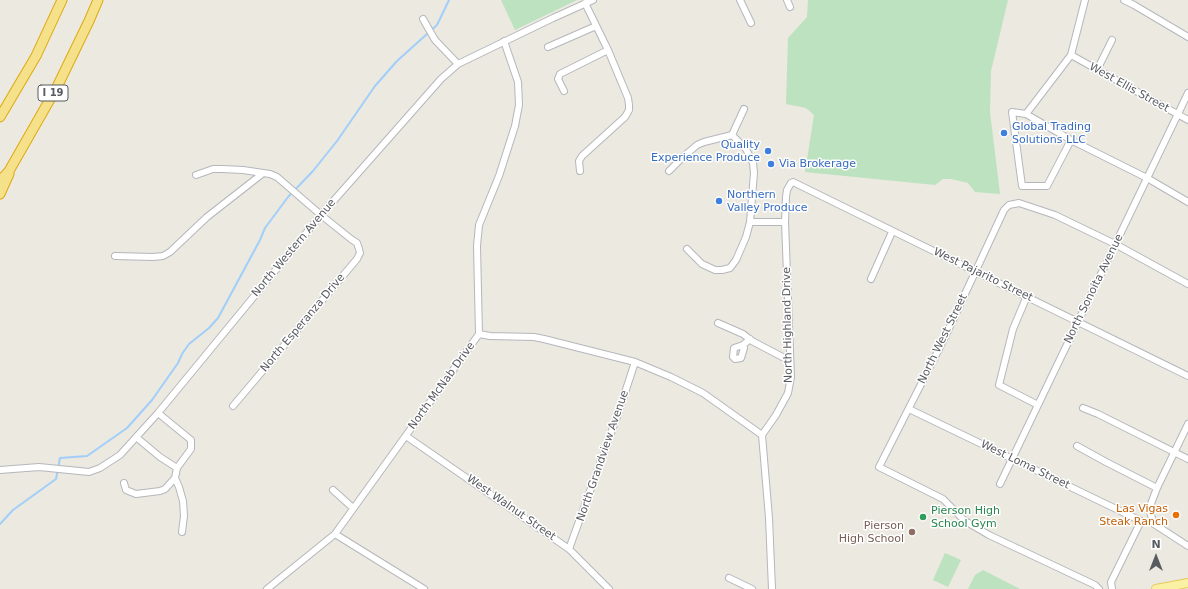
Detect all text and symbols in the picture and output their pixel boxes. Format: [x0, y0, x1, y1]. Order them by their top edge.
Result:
street label: West Ellis Street [1087, 61, 1171, 115]
road number: I 19 [38, 85, 68, 101]
place label: Global Trading Solutions LLC [1012, 120, 1091, 146]
marker: Global Trading Solutions LLC [999, 128, 1009, 138]
place label: Quality Experience Produce [651, 138, 760, 164]
marker: Quality Experience Produce [763, 146, 773, 156]
place label: Via Brokerage [779, 157, 856, 171]
marker: Via Brokerage [766, 159, 776, 169]
place label: Northern Valley Produce [727, 188, 808, 214]
street label: North Western Avenue [249, 196, 339, 300]
marker: Northern Valley Produce [714, 196, 724, 206]
street label: North Sonoita Avenue [1062, 232, 1126, 346]
street label: West Pajarito Street [931, 245, 1035, 305]
street label: North Highland Drive [780, 267, 796, 383]
street label: North Esperanza Drive [258, 271, 348, 375]
street label: North West Street [916, 292, 970, 386]
street label: North McNab Drive [406, 340, 478, 432]
street label: North Grandview Avenue [574, 389, 632, 523]
street label: West Loma Street [978, 438, 1072, 492]
street label: West Walnut Street [464, 472, 558, 544]
place label: Las Vigas Steak Ranch [1099, 502, 1168, 528]
place label: Pierson High School Gym [931, 504, 1000, 530]
marker: Las Vigas Steak Ranch [1171, 510, 1181, 520]
marker: Pierson High School Gym [918, 512, 928, 522]
place label: Pierson High School [839, 519, 904, 545]
marker: Pierson High School [907, 527, 917, 537]
north arrow [1136, 537, 1176, 577]
text: N [1151, 538, 1161, 551]

